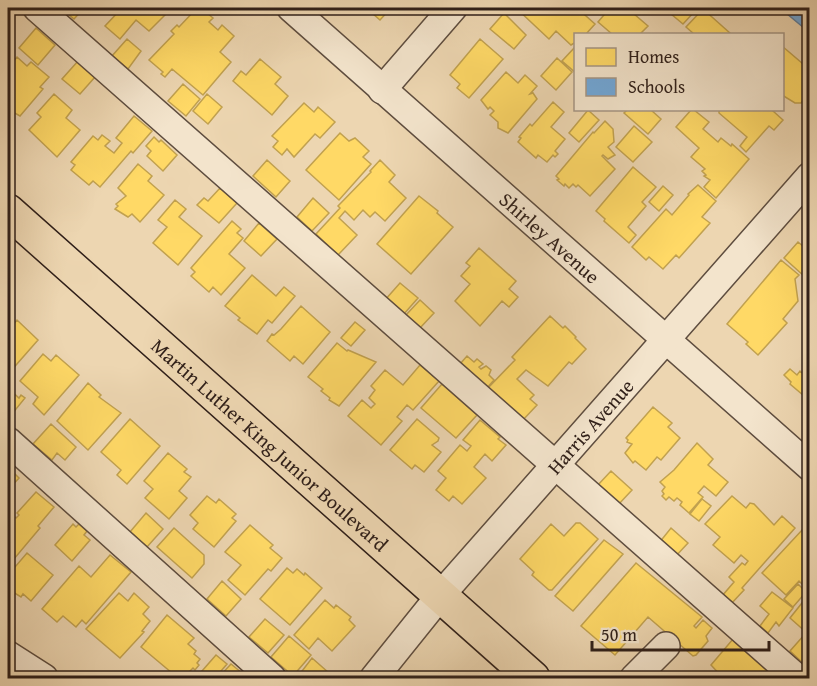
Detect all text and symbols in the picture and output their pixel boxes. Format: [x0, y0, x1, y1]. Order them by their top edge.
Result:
legend [574, 33, 784, 111]
text: Homes [628, 43, 679, 70]
text: Schools [628, 73, 685, 100]
street label: Shirley Avenue [493, 185, 607, 290]
street label: Martin Luther King Junior Boulevard [145, 331, 395, 558]
street label: Harris Avenue [540, 372, 640, 480]
scale bar [592, 614, 769, 652]
text: 50 m [601, 621, 637, 648]

